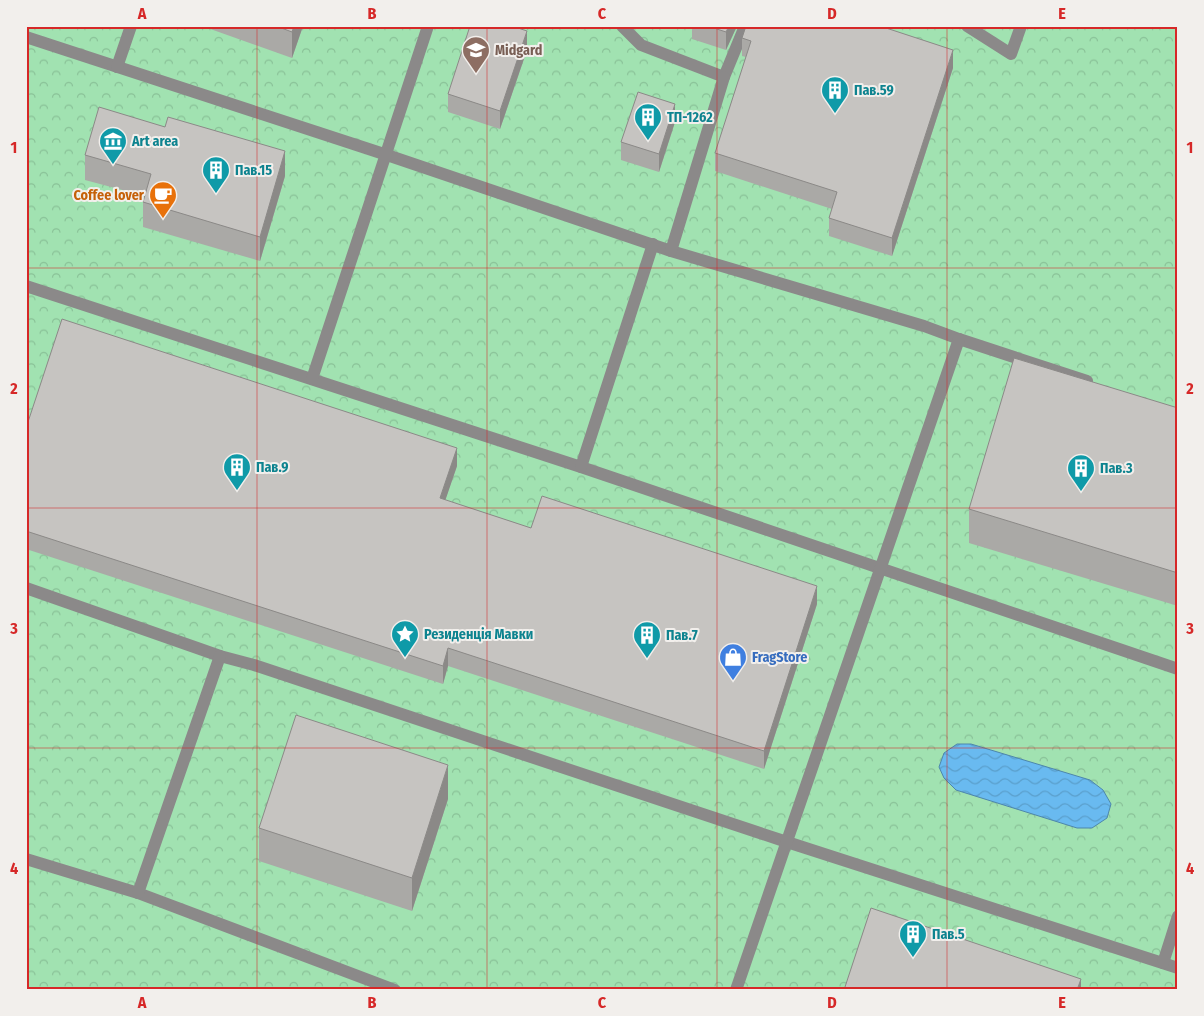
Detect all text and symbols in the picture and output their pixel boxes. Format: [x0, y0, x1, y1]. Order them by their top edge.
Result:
text: A [137, 4, 147, 23]
text: B [368, 4, 377, 23]
text: C [598, 4, 607, 23]
text: D [827, 4, 837, 23]
text: E [1058, 4, 1066, 23]
school or university icon: Midgard [461, 35, 491, 74]
place label: Midgard [495, 42, 542, 59]
building icon: Пав.59 [820, 75, 850, 114]
place label: Пав.59 [854, 82, 894, 99]
building icon: ТП-1262 [633, 102, 663, 141]
place label: ТП-1262 [667, 109, 713, 126]
museum icon: Art area [98, 126, 128, 165]
place label: Art area [131, 133, 178, 150]
text: 1 [11, 138, 17, 157]
text: 1 [1187, 138, 1193, 157]
building icon: Пав.15 [201, 155, 231, 194]
place label: Пав.15 [235, 162, 272, 179]
cafe icon: Coffee lover [148, 180, 178, 219]
place label: Coffee lover [73, 187, 145, 204]
text: 2 [9, 379, 18, 398]
text: 2 [1185, 379, 1194, 398]
building icon: Пав.9 [222, 452, 252, 491]
building icon: Пав.3 [1066, 453, 1096, 492]
place label: Пав.9 [256, 459, 289, 476]
place label: Пав.3 [1100, 460, 1133, 477]
text: 3 [9, 619, 18, 638]
place icon: Резиденція Мавки [390, 619, 420, 658]
text: 3 [1185, 619, 1194, 638]
building icon: Пав.7 [632, 620, 662, 659]
place label: Резиденція Мавки [424, 626, 533, 643]
place label: Пав.7 [666, 627, 698, 644]
shop icon: FragStore [718, 642, 748, 681]
place label: FragStore [752, 649, 807, 666]
text: 4 [10, 859, 18, 878]
text: 4 [1186, 859, 1194, 878]
building icon: Пав.5 [898, 919, 928, 958]
place label: Пав.5 [932, 926, 965, 943]
text: A [137, 993, 147, 1012]
text: B [368, 993, 377, 1012]
text: C [598, 993, 607, 1012]
text: D [827, 993, 837, 1012]
text: E [1058, 993, 1066, 1012]

